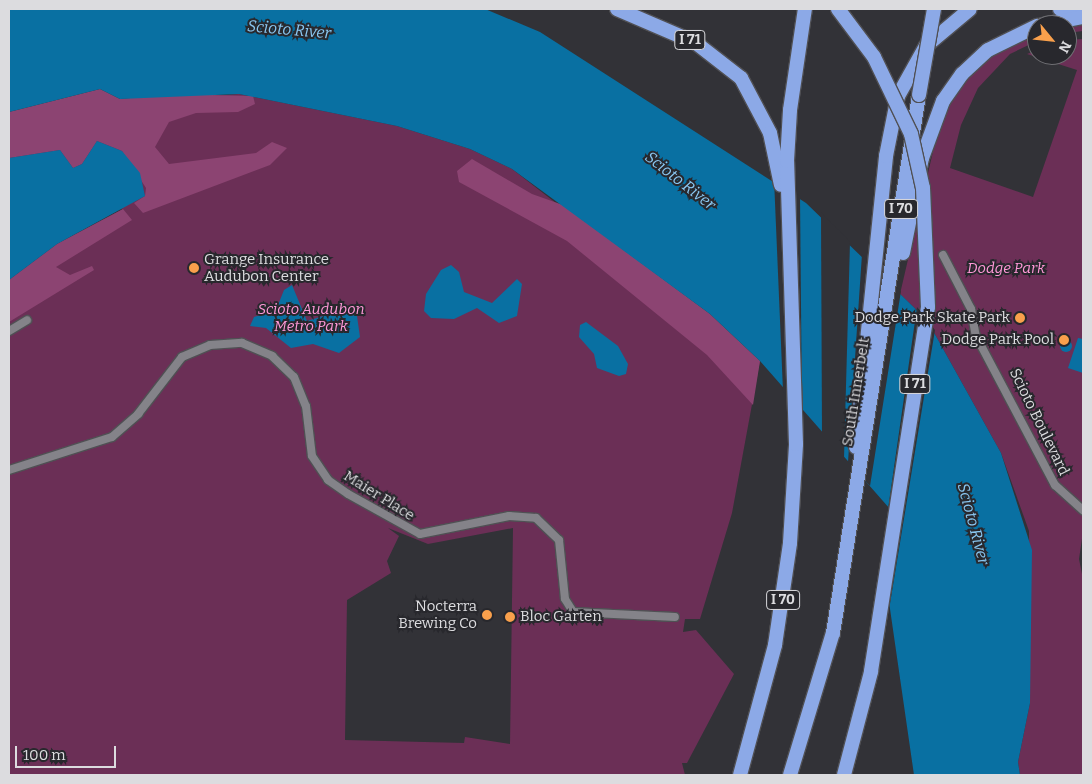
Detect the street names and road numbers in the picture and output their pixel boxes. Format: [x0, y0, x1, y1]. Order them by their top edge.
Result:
road number: I 71 [674, 28, 706, 52]
road number: I 70 [884, 198, 918, 220]
street label: South Innerbelt [839, 336, 873, 448]
street label: Scioto Boulevard [1005, 366, 1073, 478]
road number: I 71 [899, 372, 931, 396]
street label: Maier Place [340, 467, 418, 525]
road number: I 70 [766, 588, 800, 612]

